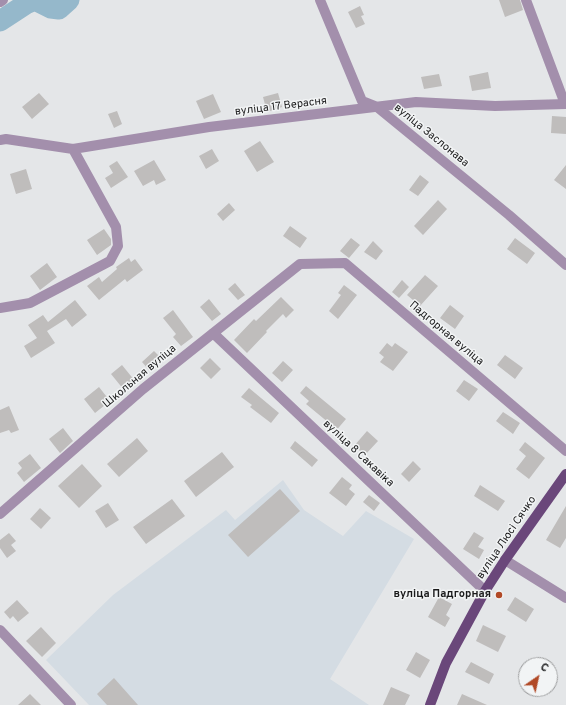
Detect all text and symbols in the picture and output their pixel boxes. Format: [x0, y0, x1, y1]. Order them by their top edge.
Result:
street label: вуліца 17 Верасня [234, 95, 328, 119]
street label: вуліца Заслонава [391, 102, 471, 170]
street label: Падгорная вуліца [406, 299, 486, 369]
street label: Школьная вуліца [101, 343, 179, 411]
street label: вуліца 8 Сакавіка [320, 418, 396, 490]
street label: вуліца Люсі Сячко [474, 494, 540, 582]
place label: вуліца Падгорная [393, 588, 491, 602]
marker: вуліца Падгорная [494, 590, 504, 600]
north arrow [518, 657, 558, 697]
text: С [537, 660, 551, 676]

